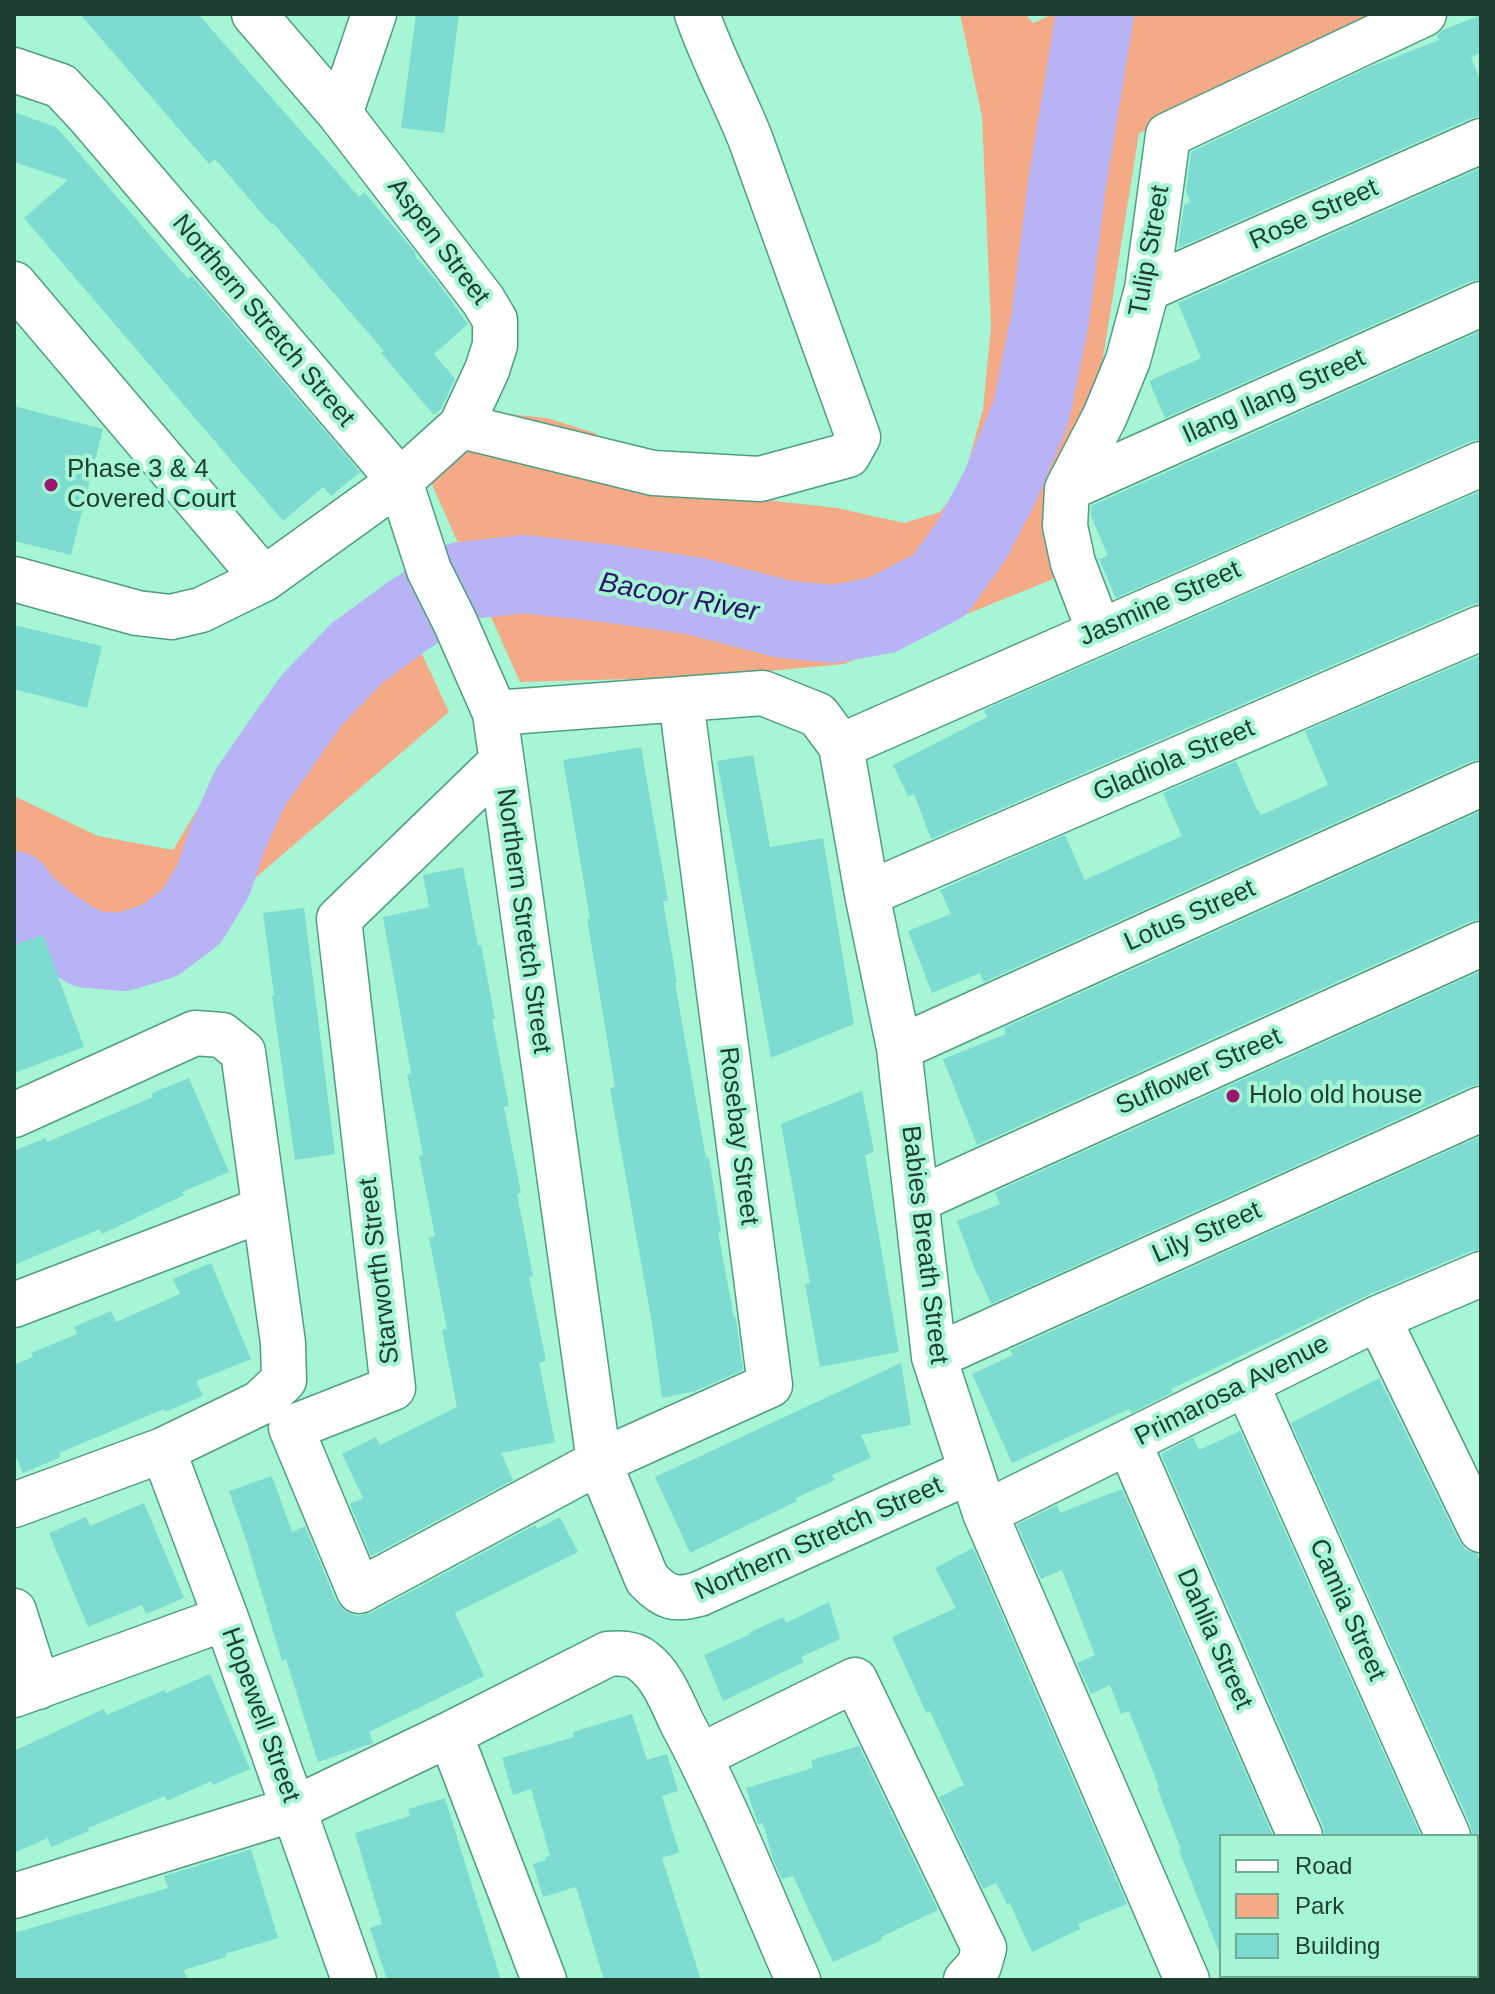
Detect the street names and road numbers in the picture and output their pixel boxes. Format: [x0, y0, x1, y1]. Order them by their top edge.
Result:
street label: Aspen Street [380, 173, 496, 311]
street label: Rose Street [1245, 173, 1383, 257]
street label: Tulip Street [1123, 183, 1177, 319]
street label: Northern Stretch Street [165, 209, 361, 433]
street label: Ilang Ilang Street [1178, 343, 1370, 451]
street label: Jasmine Street [1074, 554, 1246, 654]
street label: Gladiola Street [1089, 713, 1259, 809]
street label: Northern Stretch Street [489, 786, 557, 1056]
street label: Lotus Street [1120, 873, 1260, 959]
street label: Suflower Street [1111, 1022, 1287, 1122]
street label: Rosebay Street [712, 1045, 764, 1227]
street label: Babies Breath Street [894, 1124, 954, 1366]
street label: Starworth Street [353, 1176, 407, 1366]
street label: Lily Street [1148, 1195, 1266, 1271]
street label: Primarosa Avenue [1130, 1329, 1334, 1453]
street label: Northern Stretch Street [691, 1470, 947, 1608]
street label: Camia Street [1302, 1534, 1392, 1686]
street label: Dahlia Street [1169, 1564, 1259, 1714]
street label: Hopewell Street [214, 1623, 306, 1807]

